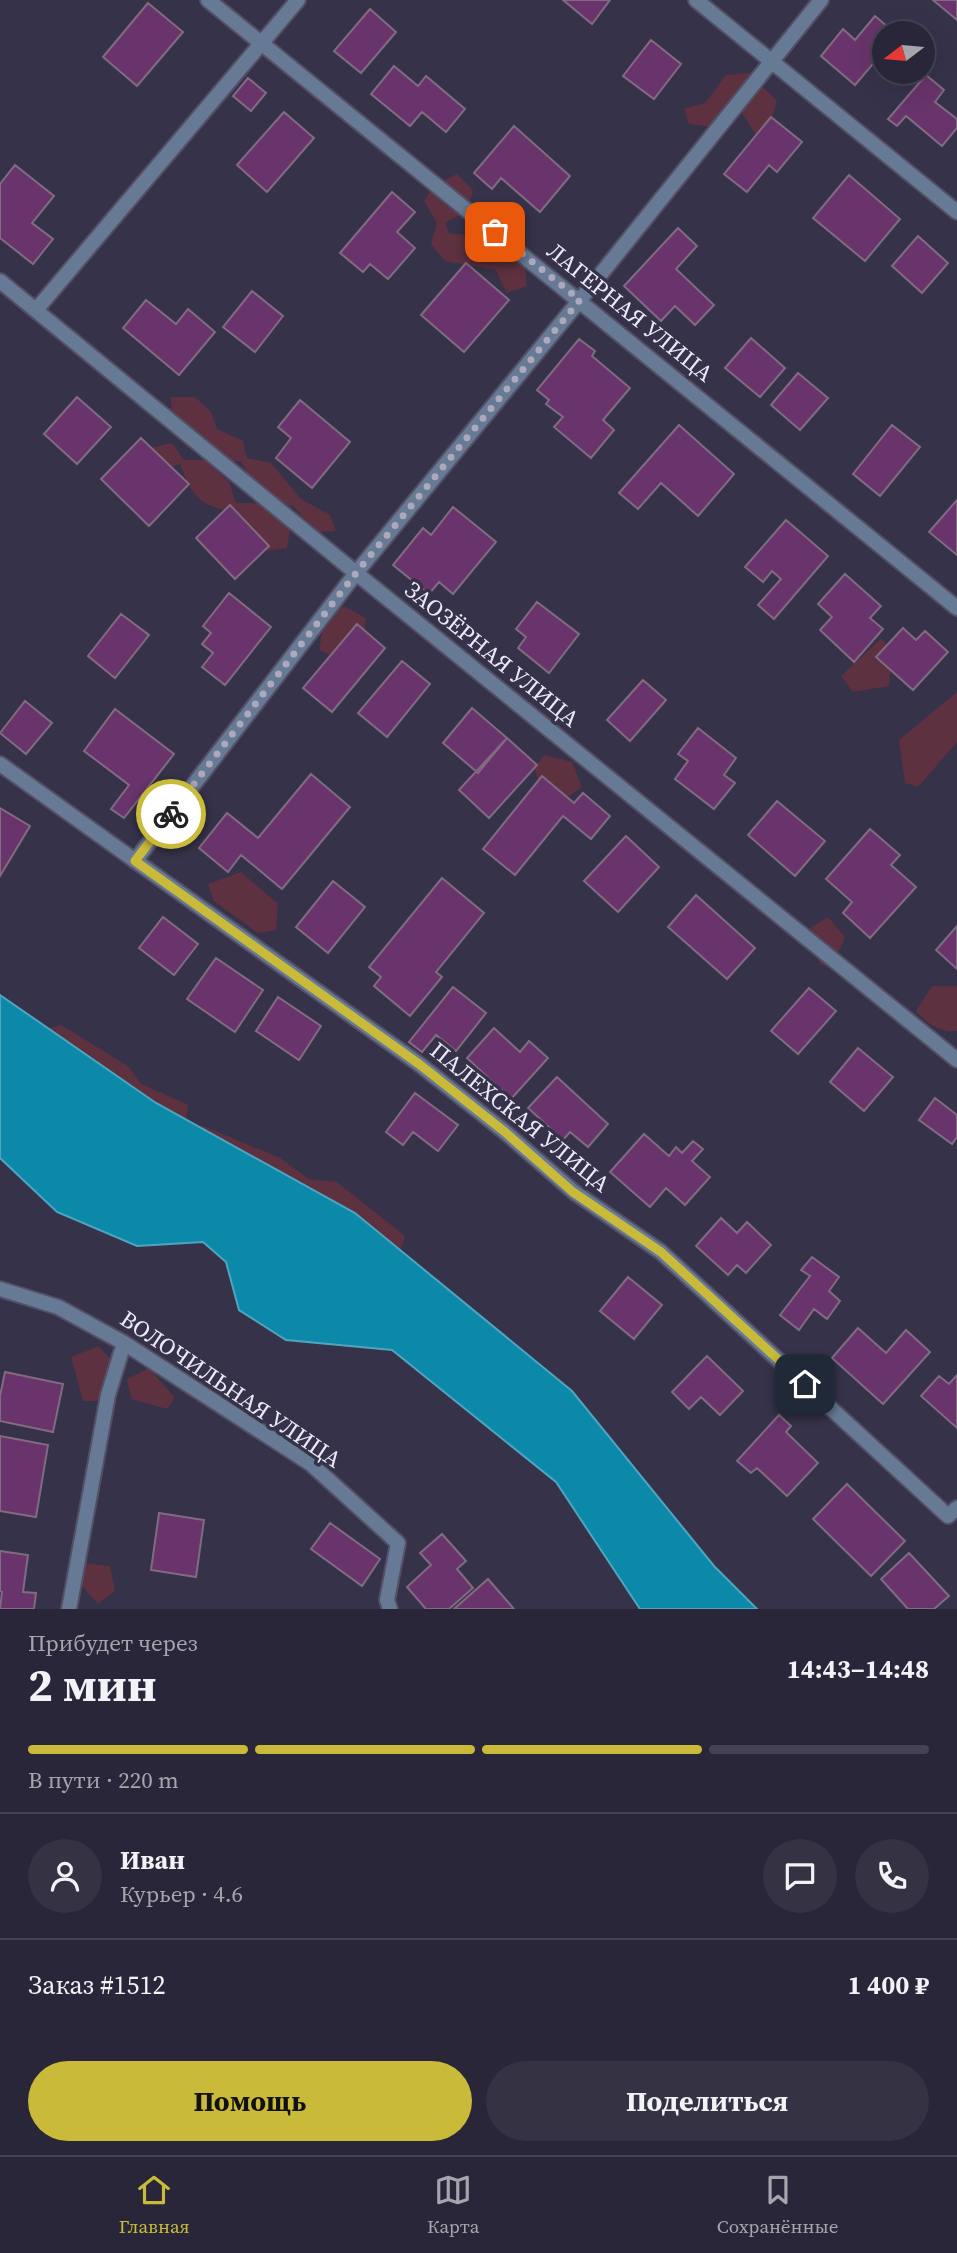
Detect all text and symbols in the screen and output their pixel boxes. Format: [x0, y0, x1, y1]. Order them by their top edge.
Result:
north arrow [872, 21, 934, 84]
map controls [872, 21, 935, 84]
pin [465, 202, 525, 262]
icon: bag [476, 213, 514, 251]
street label: ЛАГЕРНАЯ УЛИЦА [540, 235, 720, 389]
street label: ЗАОЗЁРНАЯ УЛИЦА [398, 574, 587, 735]
courier [136, 779, 206, 849]
icon: bike [152, 795, 190, 833]
street label: ПАЛЕХСКАЯ УЛИЦА [423, 1034, 617, 1200]
street label: ВОЛОЧИЛЬНАЯ УЛИЦА [114, 1303, 348, 1475]
pin [775, 1354, 835, 1414]
icon: home [786, 1365, 824, 1403]
text: Прибудет через [28, 1627, 198, 1659]
text: 14:43–14:48 [787, 1651, 929, 1687]
text: 2 мин [28, 1653, 157, 1716]
text: В пути · 220 m [28, 1764, 179, 1796]
button: person [28, 1839, 102, 1913]
button: chat [763, 1839, 837, 1913]
button: phone [855, 1839, 929, 1913]
text: Иван [120, 1842, 185, 1878]
text: Курьер · 4.6 [120, 1878, 243, 1910]
text: Заказ #1512 [28, 1967, 166, 2003]
text: 1 400 ₽ [847, 1967, 929, 2003]
button: Помощь [28, 2061, 472, 2141]
button: Поделиться [486, 2061, 929, 2141]
tab: Главная [119, 2171, 190, 2239]
tab: Карта [427, 2171, 479, 2239]
tab: Сохранённые [717, 2171, 838, 2239]

